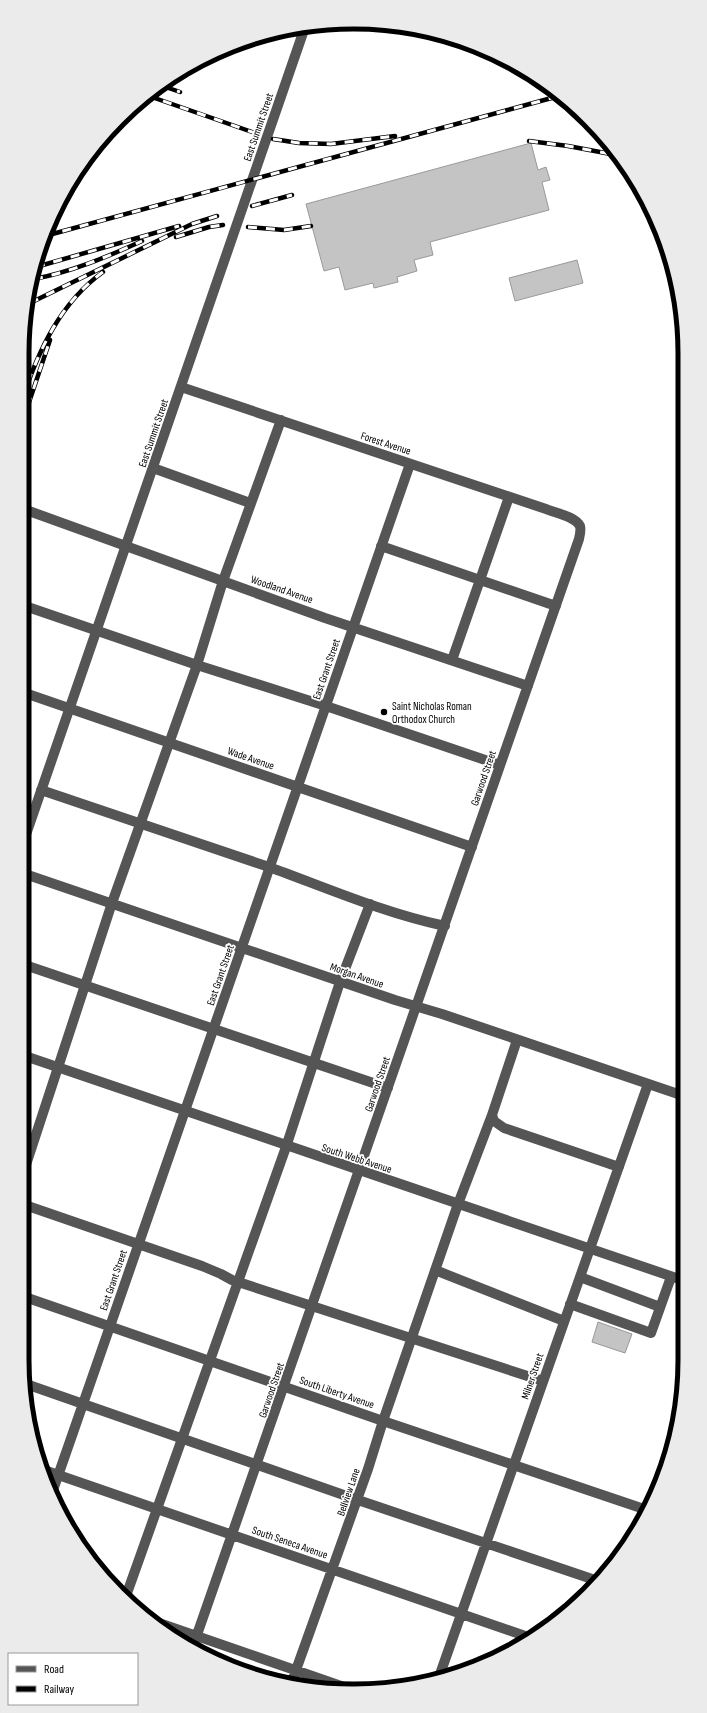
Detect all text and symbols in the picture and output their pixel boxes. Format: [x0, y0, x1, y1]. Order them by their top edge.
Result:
street label: East Summit Street [241, 91, 276, 163]
street label: East Summit Street [136, 397, 171, 469]
street label: Forest Avenue [359, 429, 413, 458]
street label: Woodland Avenue [249, 573, 315, 606]
street label: East Grant Street [310, 636, 343, 701]
place label: Saint Nicholas Roman Orthodox Church [392, 700, 472, 726]
marker: Saint Nicholas Roman Orthodox Church [379, 707, 389, 717]
street label: Wade Avenue [226, 744, 276, 773]
street label: Garwood Street [468, 748, 499, 808]
street label: East Grant Street [204, 942, 237, 1007]
street label: Morgan Avenue [328, 960, 385, 991]
street label: Garwood Street [362, 1054, 393, 1114]
street label: South Webb Avenue [320, 1141, 394, 1176]
street label: East Grant Street [97, 1247, 130, 1312]
street label: Milner Street [519, 1351, 547, 1401]
street label: Garwood Street [256, 1360, 287, 1420]
street label: South Liberty Avenue [298, 1374, 376, 1411]
street label: Bellview Lane [334, 1467, 363, 1518]
street label: South Seneca Avenue [250, 1523, 329, 1561]
legend [8, 1653, 138, 1705]
text: Road [44, 1662, 64, 1677]
text: Railway [44, 1682, 75, 1697]

